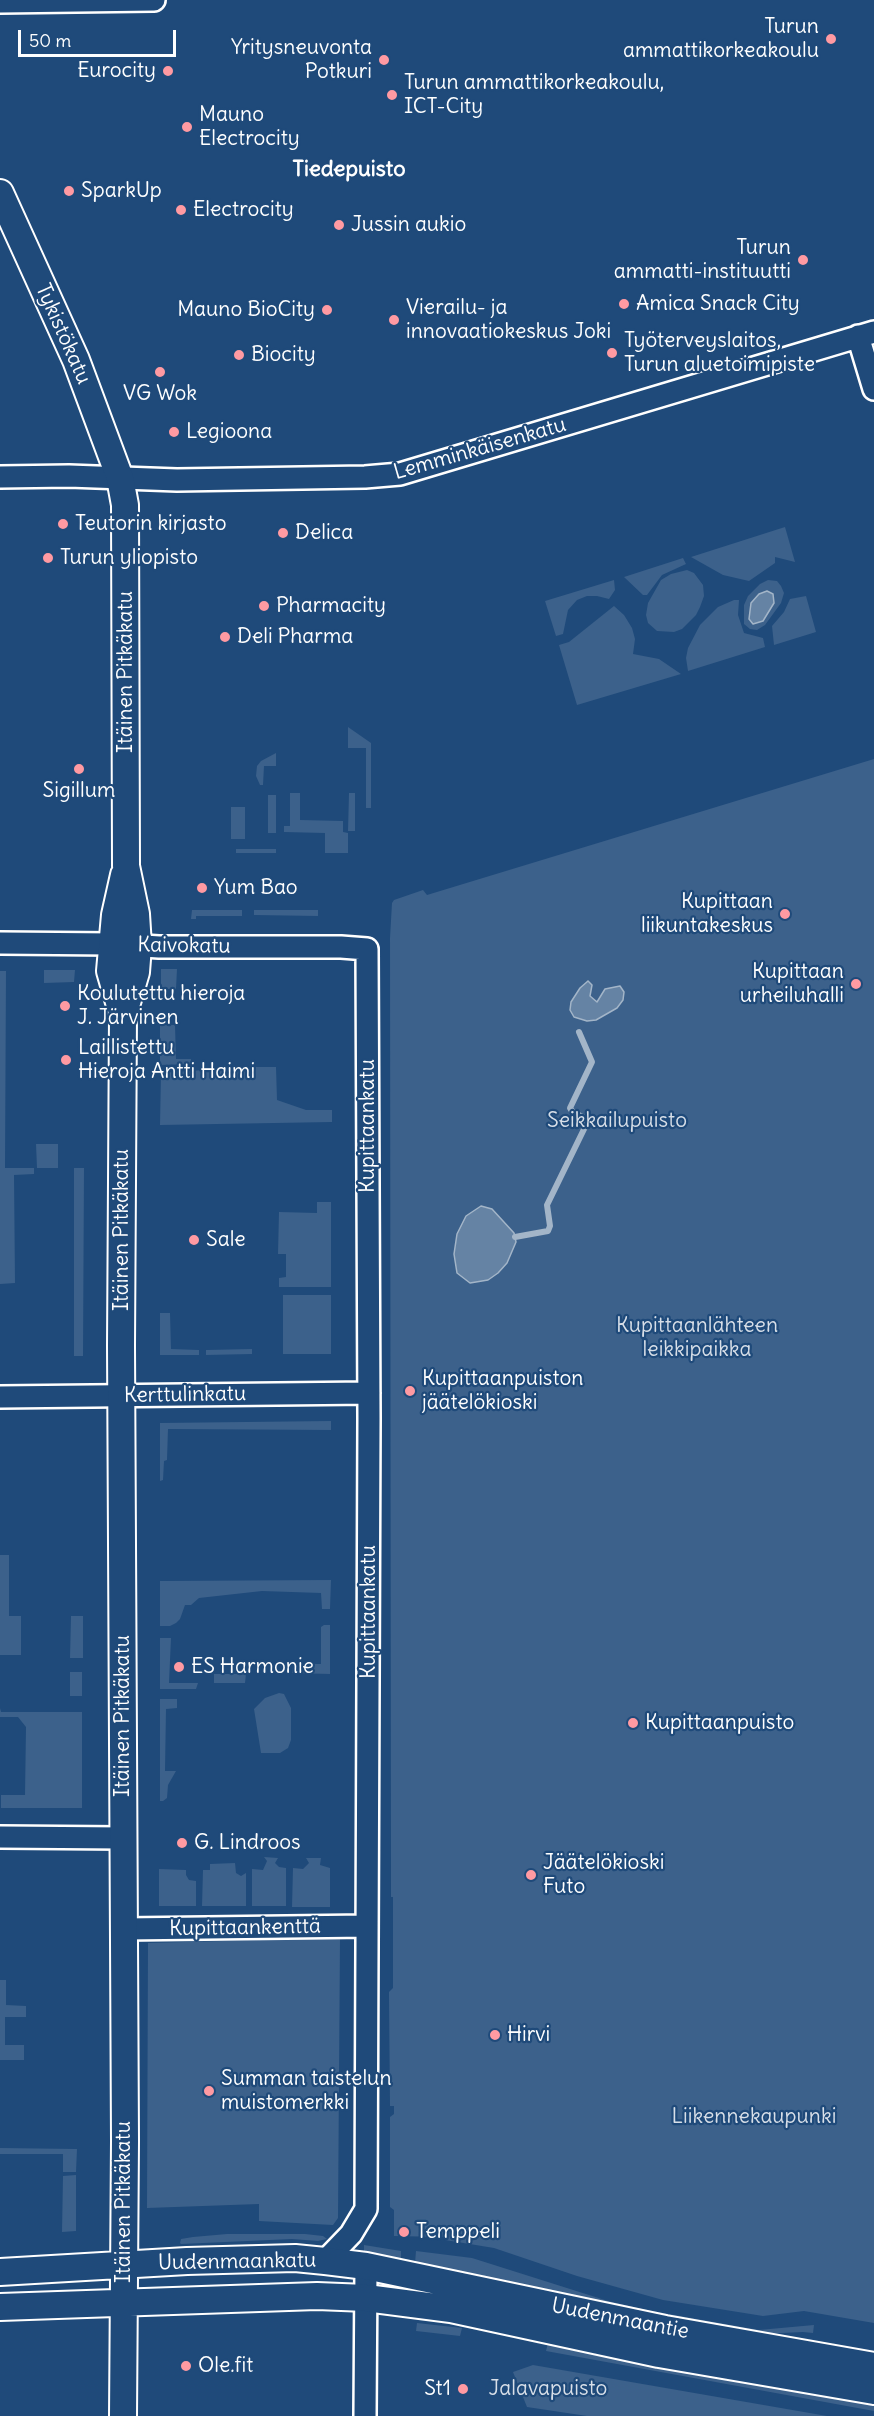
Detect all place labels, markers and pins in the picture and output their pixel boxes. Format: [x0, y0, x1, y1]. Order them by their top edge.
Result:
place label: Turun ammattikorkeakoulu [623, 14, 819, 64]
marker: Turun ammattikorkeakoulu [824, 32, 838, 46]
place label: Yritysneuvonta Potkuri [231, 35, 372, 85]
marker: Yritysneuvonta Potkuri [377, 53, 391, 67]
place label: Eurocity [77, 58, 156, 84]
marker: Eurocity [161, 64, 175, 78]
place label: Turun ammattikorkeakoulu, ICT-City [404, 70, 664, 120]
marker: Turun ammattikorkeakoulu, ICT-City [385, 88, 399, 102]
place label: Mauno Electrocity [199, 102, 300, 152]
marker: Mauno Electrocity [180, 120, 194, 134]
place label: SparkUp [81, 178, 162, 204]
marker: SparkUp [62, 184, 76, 198]
place label: Electrocity [193, 197, 294, 223]
marker: Electrocity [174, 203, 188, 217]
place label: Jussin aukio [351, 212, 466, 238]
marker: Jussin aukio [332, 218, 346, 232]
place label: Turun ammatti-instituutti [614, 235, 791, 285]
marker: Turun ammatti-instituutti [796, 253, 810, 267]
place label: Amica Snack City [636, 291, 800, 317]
place label: Vierailu- ja innovaatiokeskus Joki [406, 295, 611, 345]
place label: Mauno BioCity [177, 297, 315, 323]
marker: Amica Snack City [617, 297, 631, 311]
marker: Mauno BioCity [320, 303, 334, 317]
marker: Vierailu- ja innovaatiokeskus Joki [387, 313, 401, 327]
place label: Työterveyslaitos, Turun aluetoimipiste [624, 328, 815, 378]
place label: Biocity [251, 342, 316, 368]
marker: Työterveyslaitos, Turun aluetoimipiste [605, 346, 619, 360]
marker: Biocity [232, 348, 246, 362]
marker: VG Wok [153, 365, 167, 379]
place label: VG Wok [123, 381, 197, 407]
place label: Legioona [186, 419, 272, 445]
marker: Legioona [167, 425, 181, 439]
place label: Teutorin kirjasto [75, 511, 226, 537]
marker: Teutorin kirjasto [56, 517, 70, 531]
place label: Delica [295, 520, 353, 546]
marker: Delica [276, 526, 290, 540]
place label: Turun yliopisto [60, 545, 198, 571]
marker: Turun yliopisto [41, 551, 55, 565]
place label: Pharmacity [276, 593, 386, 619]
marker: Pharmacity [257, 599, 271, 613]
place label: Deli Pharma [237, 624, 353, 650]
marker: Deli Pharma [218, 630, 232, 644]
marker: Sigillum [72, 762, 86, 776]
place label: Sigillum [43, 778, 115, 804]
place label: Yum Bao [214, 875, 298, 901]
marker: Yum Bao [195, 881, 209, 895]
place label: Kupittaan liikuntakeskus [641, 889, 773, 939]
marker: Kupittaan liikuntakeskus [778, 907, 792, 921]
place label: Kupittaan urheiluhalli [740, 959, 844, 1009]
marker: Kupittaan urheiluhalli [849, 977, 863, 991]
place label: Koulutettu hieroja J. Järvinen [77, 981, 245, 1031]
marker: Koulutettu hieroja J. Järvinen [58, 999, 72, 1013]
place label: Laillistettu Hieroja Antti Haimi [78, 1035, 255, 1085]
marker: Laillistettu Hieroja Antti Haimi [59, 1053, 73, 1067]
place label: Sale [206, 1227, 246, 1253]
marker: Sale [187, 1233, 201, 1247]
place label: Kupittaanpuiston jäätelökioski [422, 1366, 583, 1416]
marker: Kupittaanpuiston jäätelökioski [403, 1384, 417, 1398]
place label: ES Harmonie [191, 1654, 314, 1680]
marker: ES Harmonie [172, 1660, 186, 1674]
place label: Kupittaanpuisto [645, 1710, 794, 1736]
marker: Kupittaanpuisto [626, 1716, 640, 1730]
place label: G. Lindroos [194, 1830, 301, 1856]
marker: G. Lindroos [175, 1836, 189, 1850]
place label: Jäätelökioski Futo [543, 1850, 664, 1900]
marker: Jäätelökioski Futo [524, 1868, 538, 1882]
place label: Hirvi [507, 2022, 550, 2048]
marker: Hirvi [488, 2028, 502, 2042]
place label: Summan taistelun muistomerkki [221, 2066, 392, 2116]
marker: Summan taistelun muistomerkki [202, 2084, 216, 2098]
place label: Temppeli [416, 2219, 500, 2245]
marker: Temppeli [397, 2225, 411, 2239]
place label: Ole.fit [198, 2353, 253, 2379]
marker: Ole.fit [179, 2359, 193, 2373]
place label: St1 [424, 2376, 451, 2402]
marker: St1 [456, 2382, 470, 2396]

